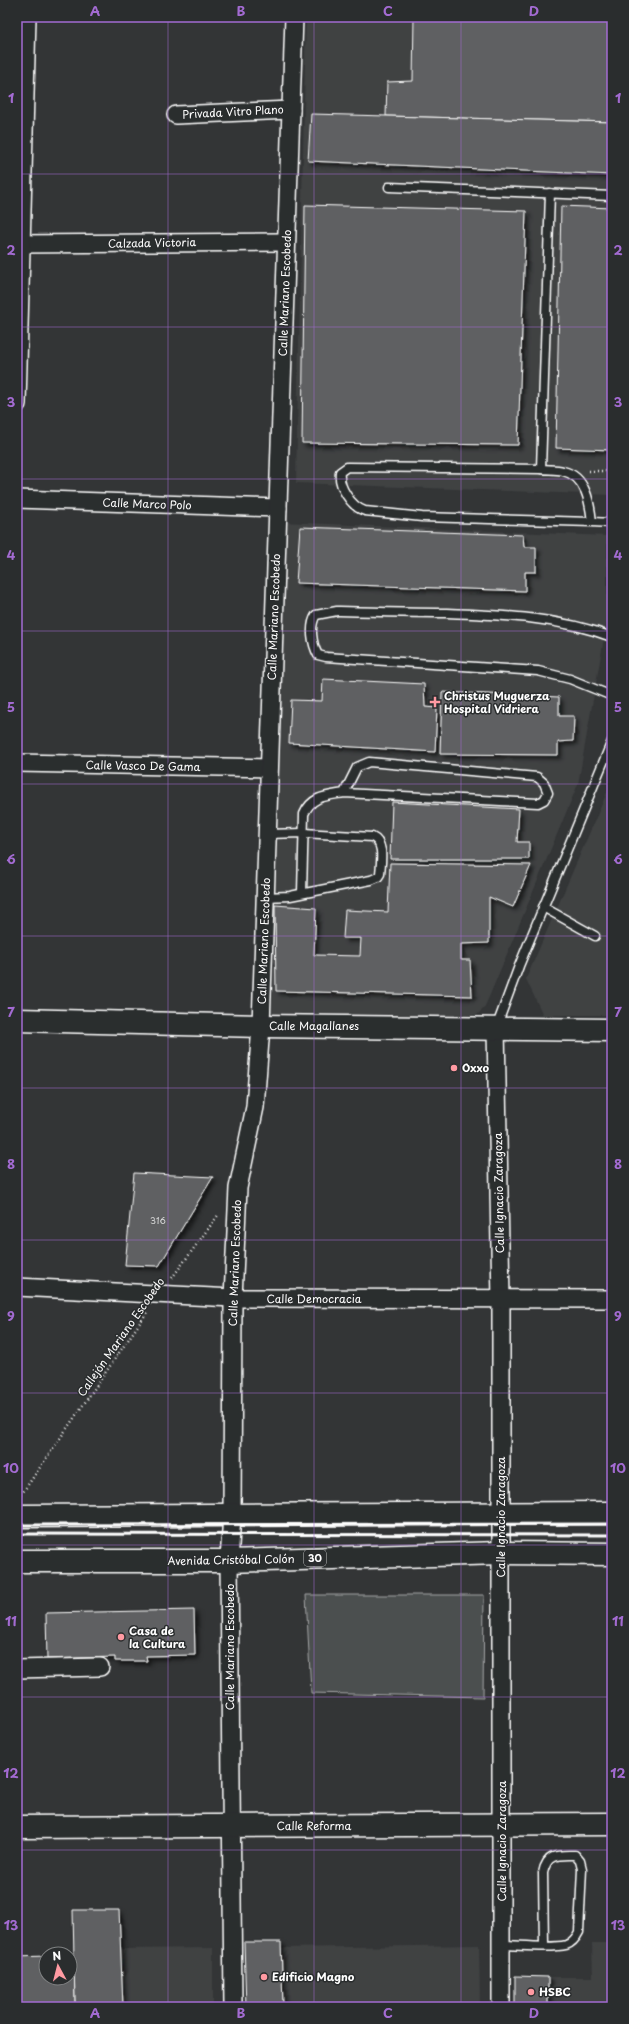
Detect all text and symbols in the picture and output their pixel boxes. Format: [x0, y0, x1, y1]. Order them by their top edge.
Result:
text: A [90, 1, 100, 20]
text: B [237, 1, 246, 20]
text: C [383, 1, 393, 20]
text: D [529, 1, 539, 20]
text: 1 [8, 88, 14, 107]
text: 1 [615, 88, 621, 107]
street label: Privada Vitro Plano [182, 100, 284, 123]
street label: Calle Mariano Escobedo [274, 229, 295, 357]
street label: Calzada Victoria [108, 233, 197, 252]
text: 2 [6, 240, 16, 259]
text: 2 [613, 240, 623, 259]
text: 3 [7, 392, 16, 411]
text: 3 [614, 392, 623, 411]
street label: Calle Marco Polo [102, 493, 192, 514]
text: 4 [7, 545, 16, 564]
text: 4 [614, 545, 623, 564]
street label: Calle Mariano Escobedo [263, 553, 284, 681]
place label: Christus Muguerza Hospital Vidriera [444, 687, 550, 717]
marker: Christus Muguerza Hospital Vidriera [429, 696, 441, 708]
text: 5 [7, 697, 15, 716]
text: 5 [614, 697, 622, 716]
street label: Calle Vasco De Gama [85, 756, 201, 775]
text: 6 [6, 849, 16, 868]
text: 6 [613, 849, 623, 868]
street label: Calle Mariano Escobedo [253, 877, 274, 1005]
text: 7 [7, 1002, 15, 1021]
text: 7 [614, 1002, 622, 1021]
street label: Calle Magallanes [269, 1017, 359, 1034]
place label: Oxxo [462, 1059, 490, 1076]
marker: Oxxo [449, 1063, 459, 1073]
street label: Calle Ignacio Zaragoza [489, 1132, 508, 1254]
text: 8 [7, 1154, 15, 1173]
text: 8 [614, 1154, 622, 1173]
street label: Calle Mariano Escobedo [224, 1199, 245, 1327]
house number: 316 [150, 1213, 166, 1227]
street label: Callejón Mariano Escobedo [73, 1274, 168, 1400]
street label: Calle Democracia [267, 1290, 362, 1307]
text: 9 [7, 1306, 15, 1325]
text: 9 [614, 1306, 622, 1325]
street label: Calle Ignacio Zaragoza [492, 1456, 509, 1577]
text: 10 [3, 1458, 19, 1477]
text: 10 [610, 1458, 626, 1477]
street label: Avenida Cristóbal Colón [167, 1550, 295, 1569]
road number: 30 [304, 1550, 326, 1566]
street label: Calle Mariano Escobedo [221, 1584, 238, 1710]
text: 11 [5, 1611, 17, 1630]
text: 11 [612, 1611, 624, 1630]
place label: Casa de la Cultura [129, 1622, 186, 1652]
marker: Casa de la Cultura [116, 1632, 126, 1642]
text: 12 [3, 1763, 19, 1782]
text: 12 [610, 1763, 626, 1782]
street label: Calle Ignacio Zaragoza [493, 1780, 510, 1901]
street label: Calle Reforma [277, 1817, 352, 1834]
text: 13 [4, 1915, 19, 1934]
text: 13 [611, 1915, 626, 1934]
north arrow [38, 1946, 78, 1986]
text: N [51, 1947, 62, 1965]
place label: Edificio Magno [272, 1968, 355, 1985]
marker: Edificio Magno [259, 1972, 269, 1982]
place label: HSBC [539, 1983, 571, 2000]
marker: HSBC [526, 1987, 536, 1997]
text: A [90, 2003, 100, 2022]
text: B [237, 2003, 246, 2022]
text: C [383, 2003, 393, 2022]
text: D [529, 2003, 539, 2022]

